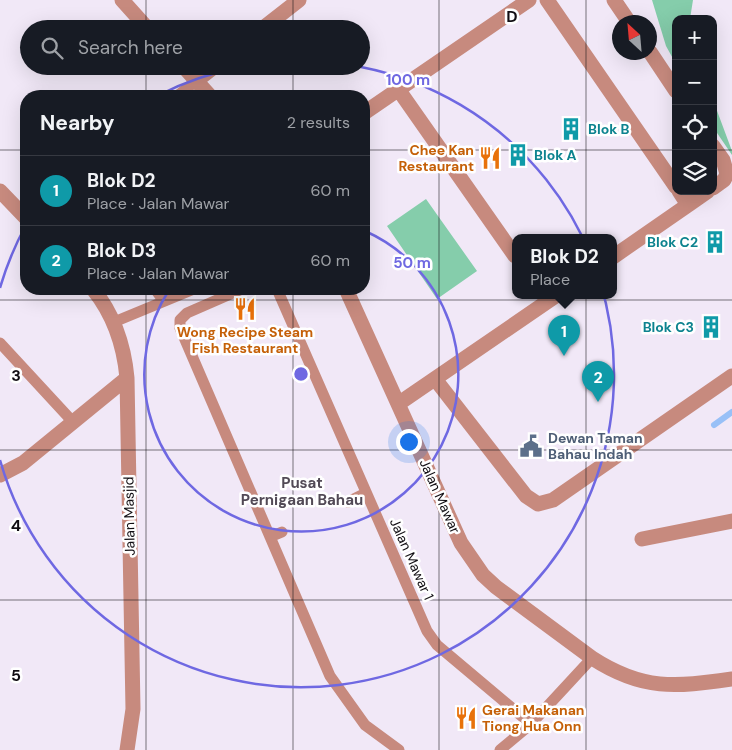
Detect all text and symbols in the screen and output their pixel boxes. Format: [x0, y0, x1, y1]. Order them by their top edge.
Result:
text: D [506, 6, 518, 27]
north arrow [612, 15, 657, 60]
map controls [672, 15, 717, 195]
button: + [672, 15, 717, 60]
search box [20, 20, 370, 75]
icon: search [38, 34, 66, 62]
text: Search here [78, 35, 183, 60]
button: − [672, 60, 717, 105]
text: 100 m [386, 70, 430, 90]
button: locate [672, 105, 717, 150]
text: Nearby [40, 109, 114, 137]
text: 2 results [287, 112, 350, 133]
building icon: Blok B [558, 116, 584, 142]
place label: Blok B [588, 120, 630, 138]
place label: Chee Kan Restaurant [398, 141, 474, 175]
building icon: Blok A [505, 142, 531, 168]
restaurant icon: Chee Kan Restaurant [477, 145, 503, 171]
place label: Blok A [534, 146, 577, 164]
button: layers [672, 150, 717, 195]
text: Blok D2 [87, 168, 156, 193]
text: 1 [53, 180, 59, 201]
text: 60 m [310, 180, 350, 201]
text: Place · Jalan Mawar [87, 193, 229, 214]
building icon: Blok C2 [702, 229, 728, 255]
place label: Blok C2 [647, 233, 698, 251]
popup [512, 234, 617, 299]
text: Blok D3 [87, 238, 156, 263]
text: Blok D2 [530, 244, 599, 269]
text: 2 [51, 250, 61, 271]
text: 60 m [310, 250, 350, 271]
text: 50 m [393, 253, 431, 273]
text: Place · Jalan Mawar [87, 263, 229, 284]
text: Place [530, 269, 570, 290]
restaurant icon: Wong Recipe Steam Fish Restaurant [232, 296, 258, 322]
building icon: Blok C3 [698, 314, 724, 340]
pin: 1 [548, 315, 580, 356]
place label: Blok C3 [643, 318, 694, 336]
place label: Wong Recipe Steam Fish Restaurant [177, 323, 313, 357]
pin: 2 [582, 361, 614, 402]
text: 3 [11, 365, 21, 386]
centre of rings [292, 365, 310, 383]
your location [396, 429, 422, 455]
place label: Dewan Taman Bahau Indah [548, 429, 643, 463]
public building icon: Dewan Taman Bahau Indah [518, 433, 544, 459]
street label: Jalan Mawar [416, 456, 464, 536]
district label: Pusat Pernigaan Bahau [241, 473, 363, 510]
street label: Jalan Masjid [119, 476, 139, 556]
text: 4 [11, 515, 21, 536]
street label: Jalan Mawar 1 [386, 515, 438, 603]
text: 5 [11, 665, 21, 686]
place label: Gerai Makanan Tiong Hua Onn [482, 701, 585, 735]
restaurant icon: Gerai Makanan Tiong Hua Onn [453, 705, 479, 731]

